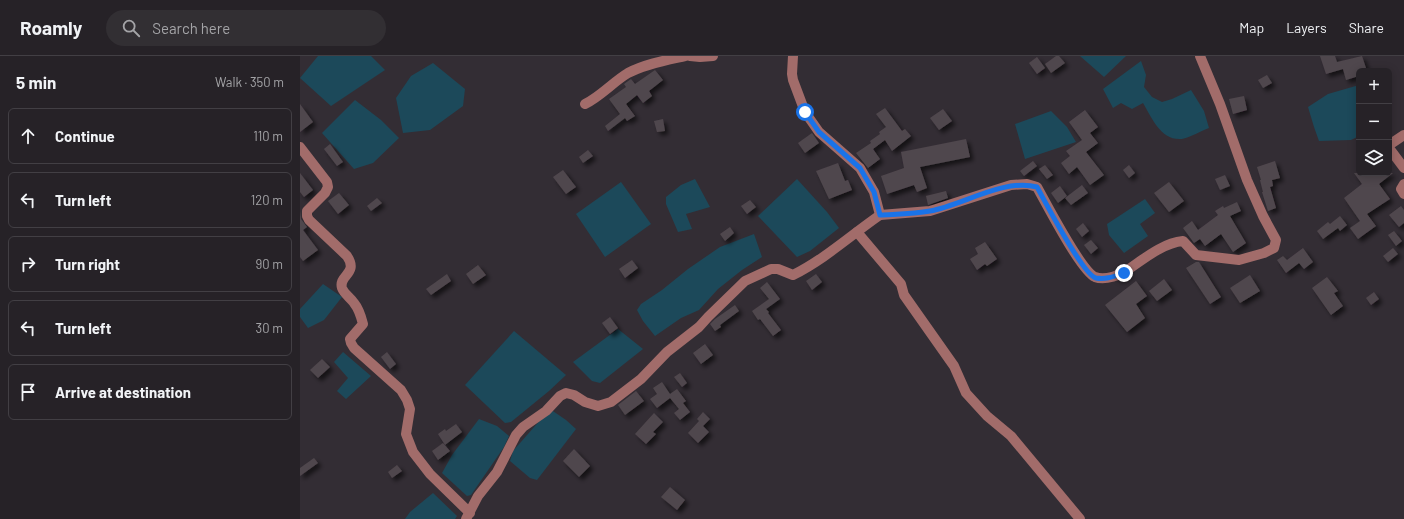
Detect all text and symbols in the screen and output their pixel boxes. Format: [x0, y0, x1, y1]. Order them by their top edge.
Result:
search box [106, 10, 386, 46]
text: Roamly [20, 16, 82, 39]
icon: search [120, 17, 142, 39]
text: Search here [152, 19, 230, 37]
text: Map [1239, 19, 1264, 36]
text: Layers [1286, 19, 1327, 36]
text: Share [1349, 19, 1384, 36]
map controls [1356, 68, 1392, 176]
button: + [1356, 68, 1392, 104]
text: 5 min [16, 72, 56, 92]
text: Walk · 350 m [215, 74, 284, 90]
route start [796, 103, 814, 121]
button: − [1356, 104, 1392, 140]
icon: ahead [17, 125, 39, 147]
text: Continue [55, 127, 115, 145]
text: 110 m [253, 128, 283, 144]
button: layers [1356, 140, 1392, 176]
icon: left [17, 189, 39, 211]
text: Turn left [55, 191, 111, 209]
text: 120 m [251, 192, 283, 208]
icon: right [17, 253, 39, 275]
text: Turn right [55, 255, 120, 273]
text: 90 m [256, 256, 283, 272]
route end [1115, 264, 1133, 282]
icon: left [17, 317, 39, 339]
text: Turn left [55, 319, 111, 337]
text: 30 m [256, 320, 283, 336]
icon: arrive [17, 381, 39, 403]
text: Arrive at destination [55, 383, 191, 401]

